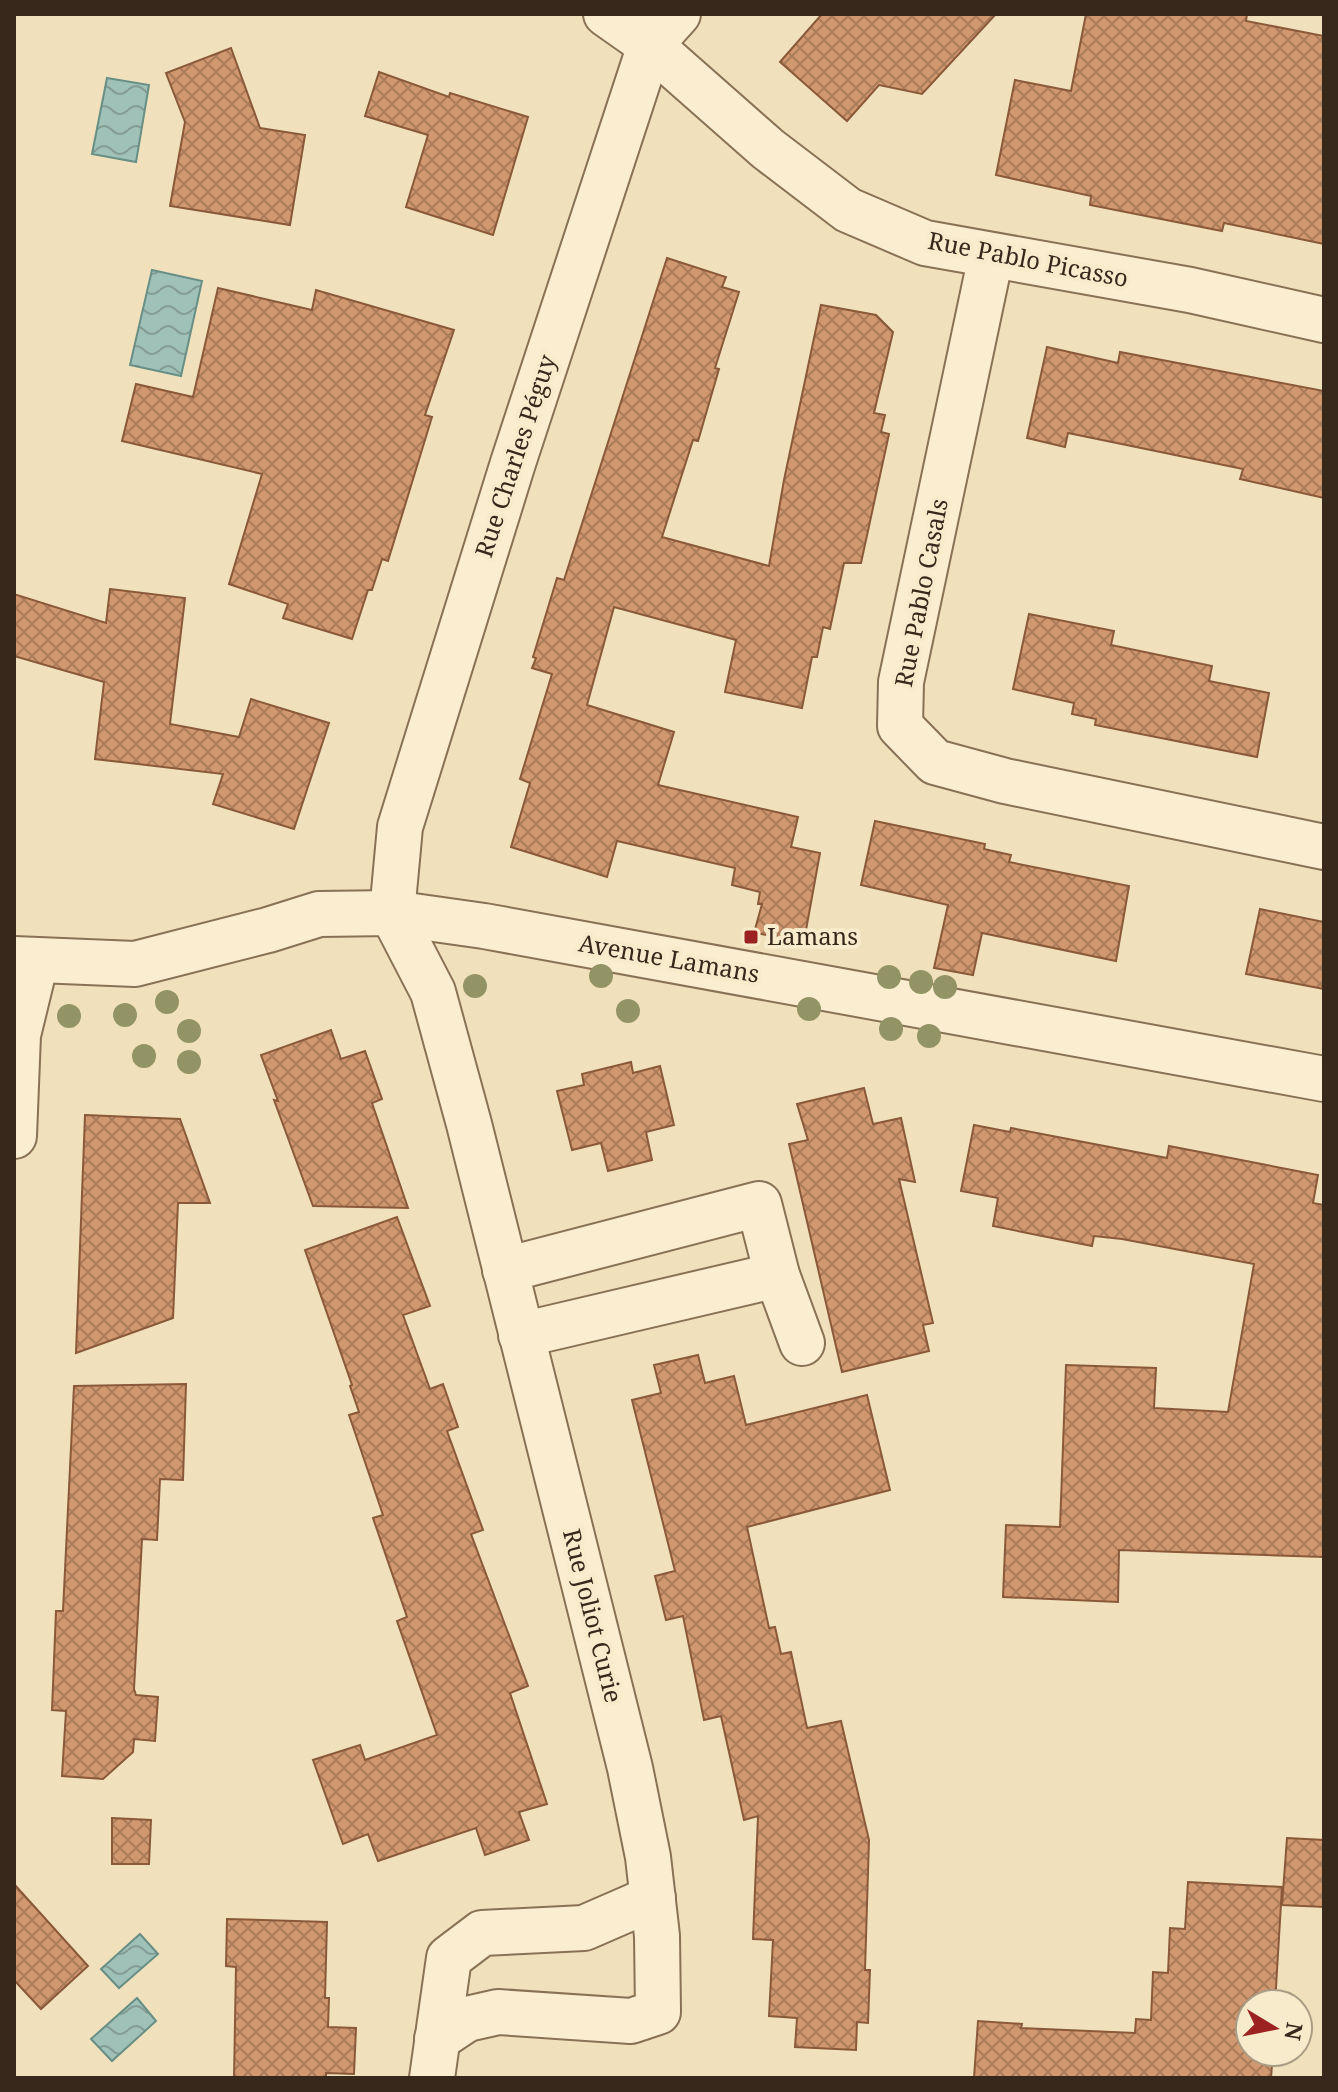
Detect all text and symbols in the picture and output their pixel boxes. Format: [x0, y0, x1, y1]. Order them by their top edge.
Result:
street label: Rue Pablo Picasso [925, 223, 1131, 294]
street label: Rue Charles Péguy [466, 350, 563, 561]
street label: Rue Pablo Casals [886, 496, 955, 690]
place label: Lamans [767, 919, 858, 952]
street label: Avenue Lamans [576, 925, 762, 990]
marker: Lamans [742, 928, 760, 946]
street label: Rue Joliot Curie [556, 1525, 631, 1706]
north arrow [1234, 1988, 1314, 2068]
text: N [1278, 2021, 1311, 2043]

